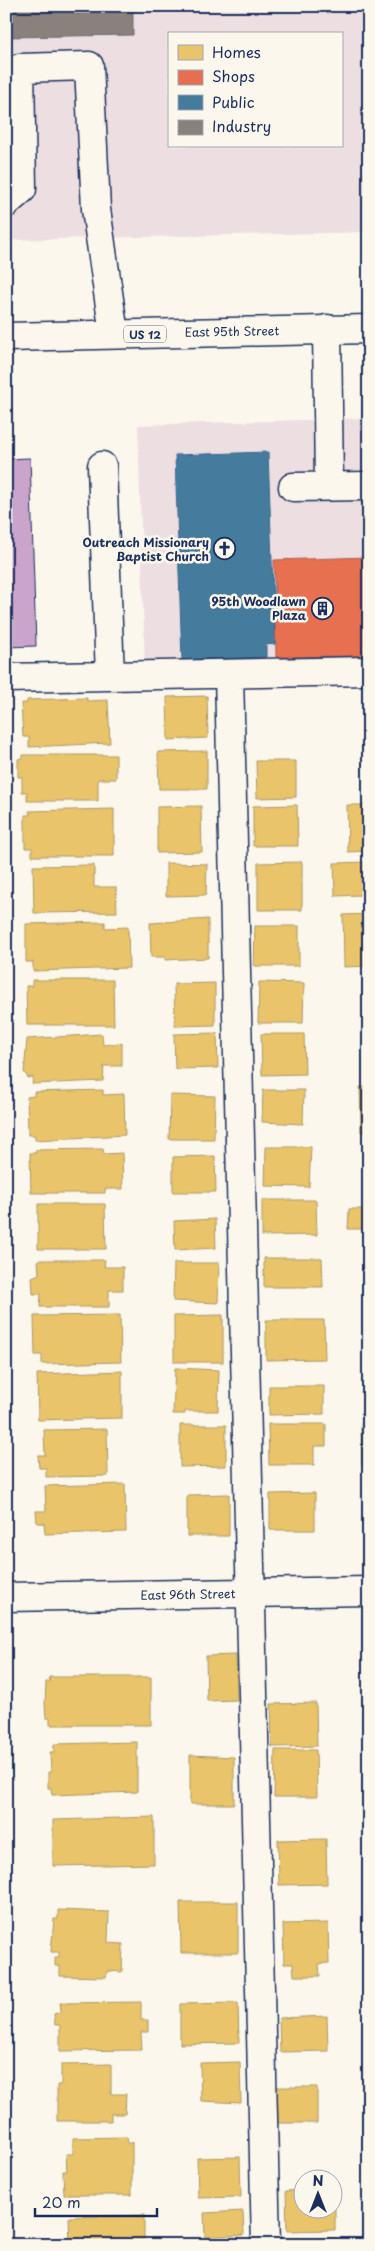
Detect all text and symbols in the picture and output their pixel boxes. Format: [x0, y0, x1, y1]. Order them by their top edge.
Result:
legend [168, 32, 342, 148]
text: Homes [212, 40, 261, 63]
text: Shops [212, 64, 255, 87]
text: Public [212, 90, 255, 113]
text: Industry [212, 114, 271, 137]
street label: East 95th Street [184, 321, 280, 341]
road number: US 12 [124, 326, 166, 342]
place label: Outreach Missionary Baptist Church [82, 533, 209, 565]
church icon: Outreach Missionary Baptist Church [213, 537, 237, 561]
place label: 95th Woodlawn Plaza [212, 592, 307, 624]
building icon: 95th Woodlawn Plaza [310, 596, 334, 620]
street label: East 96th Street [140, 1584, 236, 1604]
north arrow [292, 2168, 342, 2218]
text: N [312, 2170, 324, 2191]
scale bar [35, 2186, 158, 2218]
text: 20 m [42, 2190, 81, 2213]

